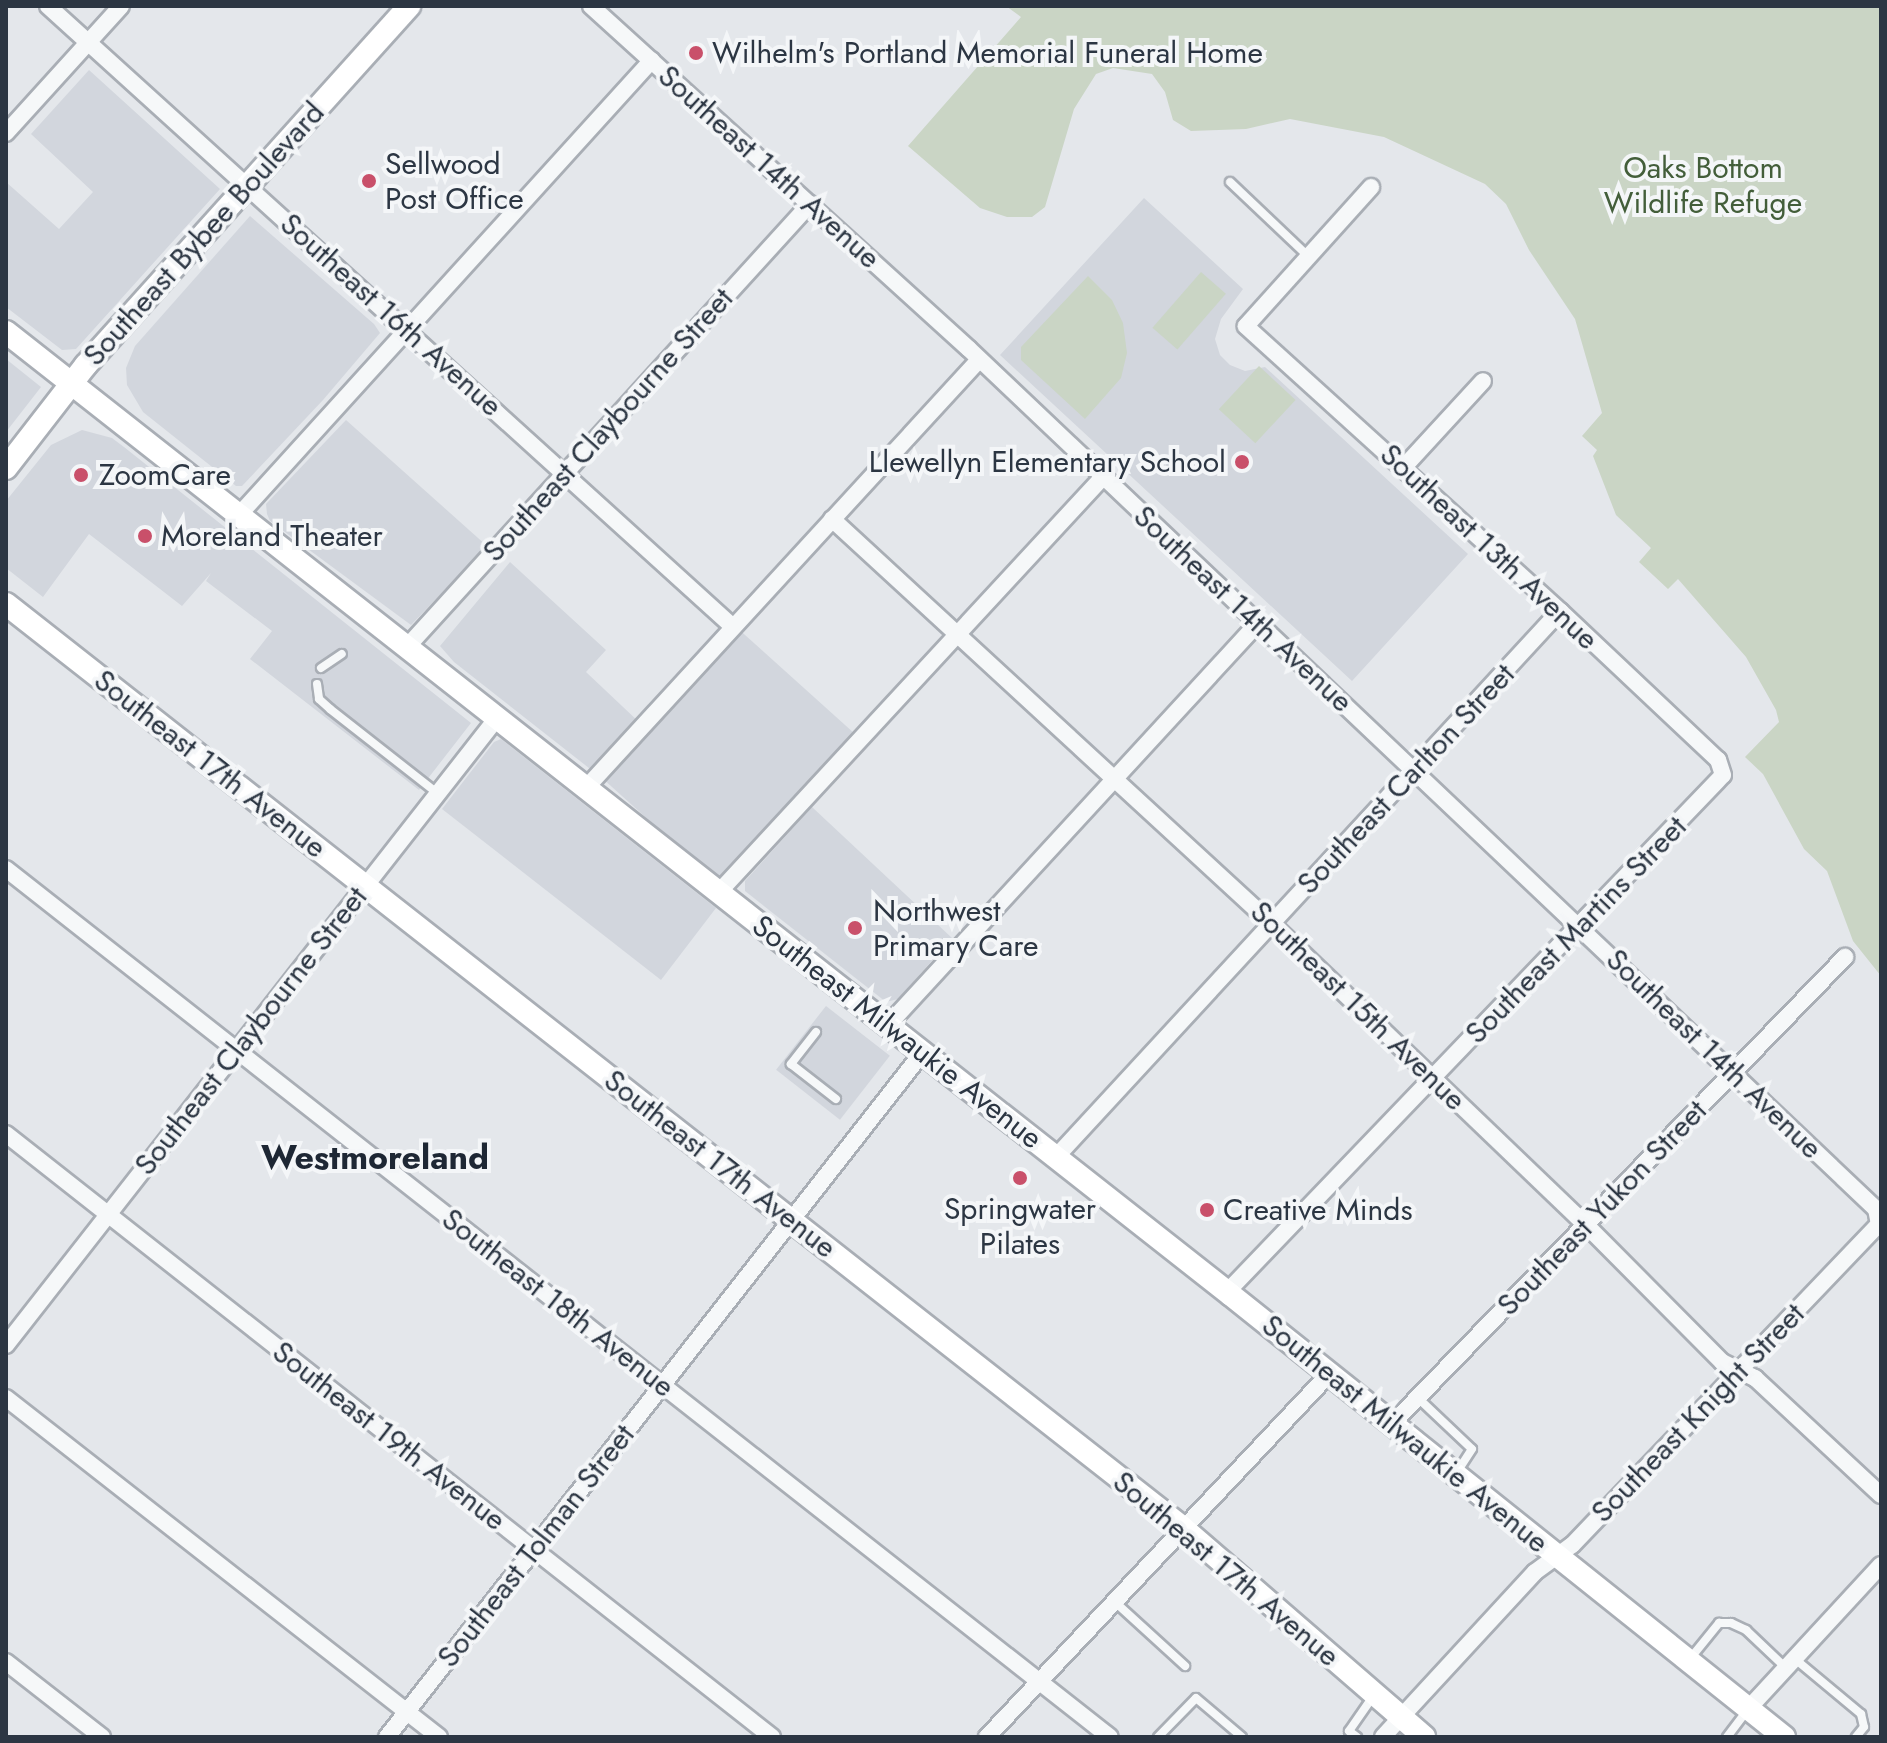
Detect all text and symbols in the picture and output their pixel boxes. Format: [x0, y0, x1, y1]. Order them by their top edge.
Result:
place label: Wilhelm's Portland Memorial Funeral Home [712, 35, 1263, 71]
marker: Wilhelm's Portland Memorial Funeral Home [687, 44, 705, 62]
street label: Southeast 14th Avenue [651, 58, 887, 276]
street label: Southeast Bybee Boulevard [76, 95, 332, 373]
place label: Sellwood Post Office [385, 146, 524, 216]
park label: Oaks Bottom Wildlife Refuge [1604, 150, 1802, 220]
marker: Sellwood Post Office [360, 172, 378, 190]
street label: Southeast 16th Avenue [273, 206, 509, 424]
street label: Southeast Claybourne Street [476, 281, 740, 569]
street label: Southeast 13th Avenue [1373, 437, 1605, 657]
place label: Llewellyn Elementary School [869, 444, 1226, 480]
marker: Llewellyn Elementary School [1233, 453, 1251, 471]
place label: ZoomCare [99, 457, 231, 493]
marker: ZoomCare [70, 464, 92, 486]
street label: Southeast 14th Avenue [1126, 498, 1360, 720]
place label: Moreland Theater [161, 518, 383, 554]
marker: Moreland Theater [136, 527, 154, 545]
street label: Southeast Carlton Street [1290, 656, 1522, 902]
street label: Southeast 17th Avenue [87, 662, 333, 866]
street label: Southeast Martins Street [1458, 809, 1694, 1051]
street label: Southeast Claybourne Street [127, 880, 375, 1182]
place label: Northwest Primary Care [873, 893, 1038, 964]
street label: Southeast 15th Avenue [1243, 894, 1473, 1118]
street label: Southeast Milwaukie Avenue [745, 908, 1049, 1156]
marker: Northwest Primary Care [844, 917, 866, 939]
street label: Southeast 14th Avenue [1599, 942, 1829, 1166]
street label: Southeast 17th Avenue [597, 1062, 843, 1266]
street label: Southeast Yukon Street [1490, 1093, 1714, 1323]
district label: Westmoreland [261, 1138, 489, 1178]
marker: Springwater Pilates [1011, 1169, 1029, 1187]
place label: Springwater Pilates [944, 1191, 1096, 1262]
place label: Creative Minds [1223, 1192, 1413, 1228]
street label: Southeast 18th Avenue [435, 1201, 681, 1405]
marker: Creative Minds [1198, 1201, 1216, 1219]
street label: Southeast Knight Street [1584, 1296, 1812, 1530]
street label: Southeast Milwaukie Avenue [1254, 1307, 1556, 1561]
street label: Southeast 19th Avenue [265, 1334, 513, 1538]
street label: Southeast Tolman Street [430, 1417, 642, 1675]
street label: Southeast 17th Avenue [1106, 1464, 1346, 1674]

